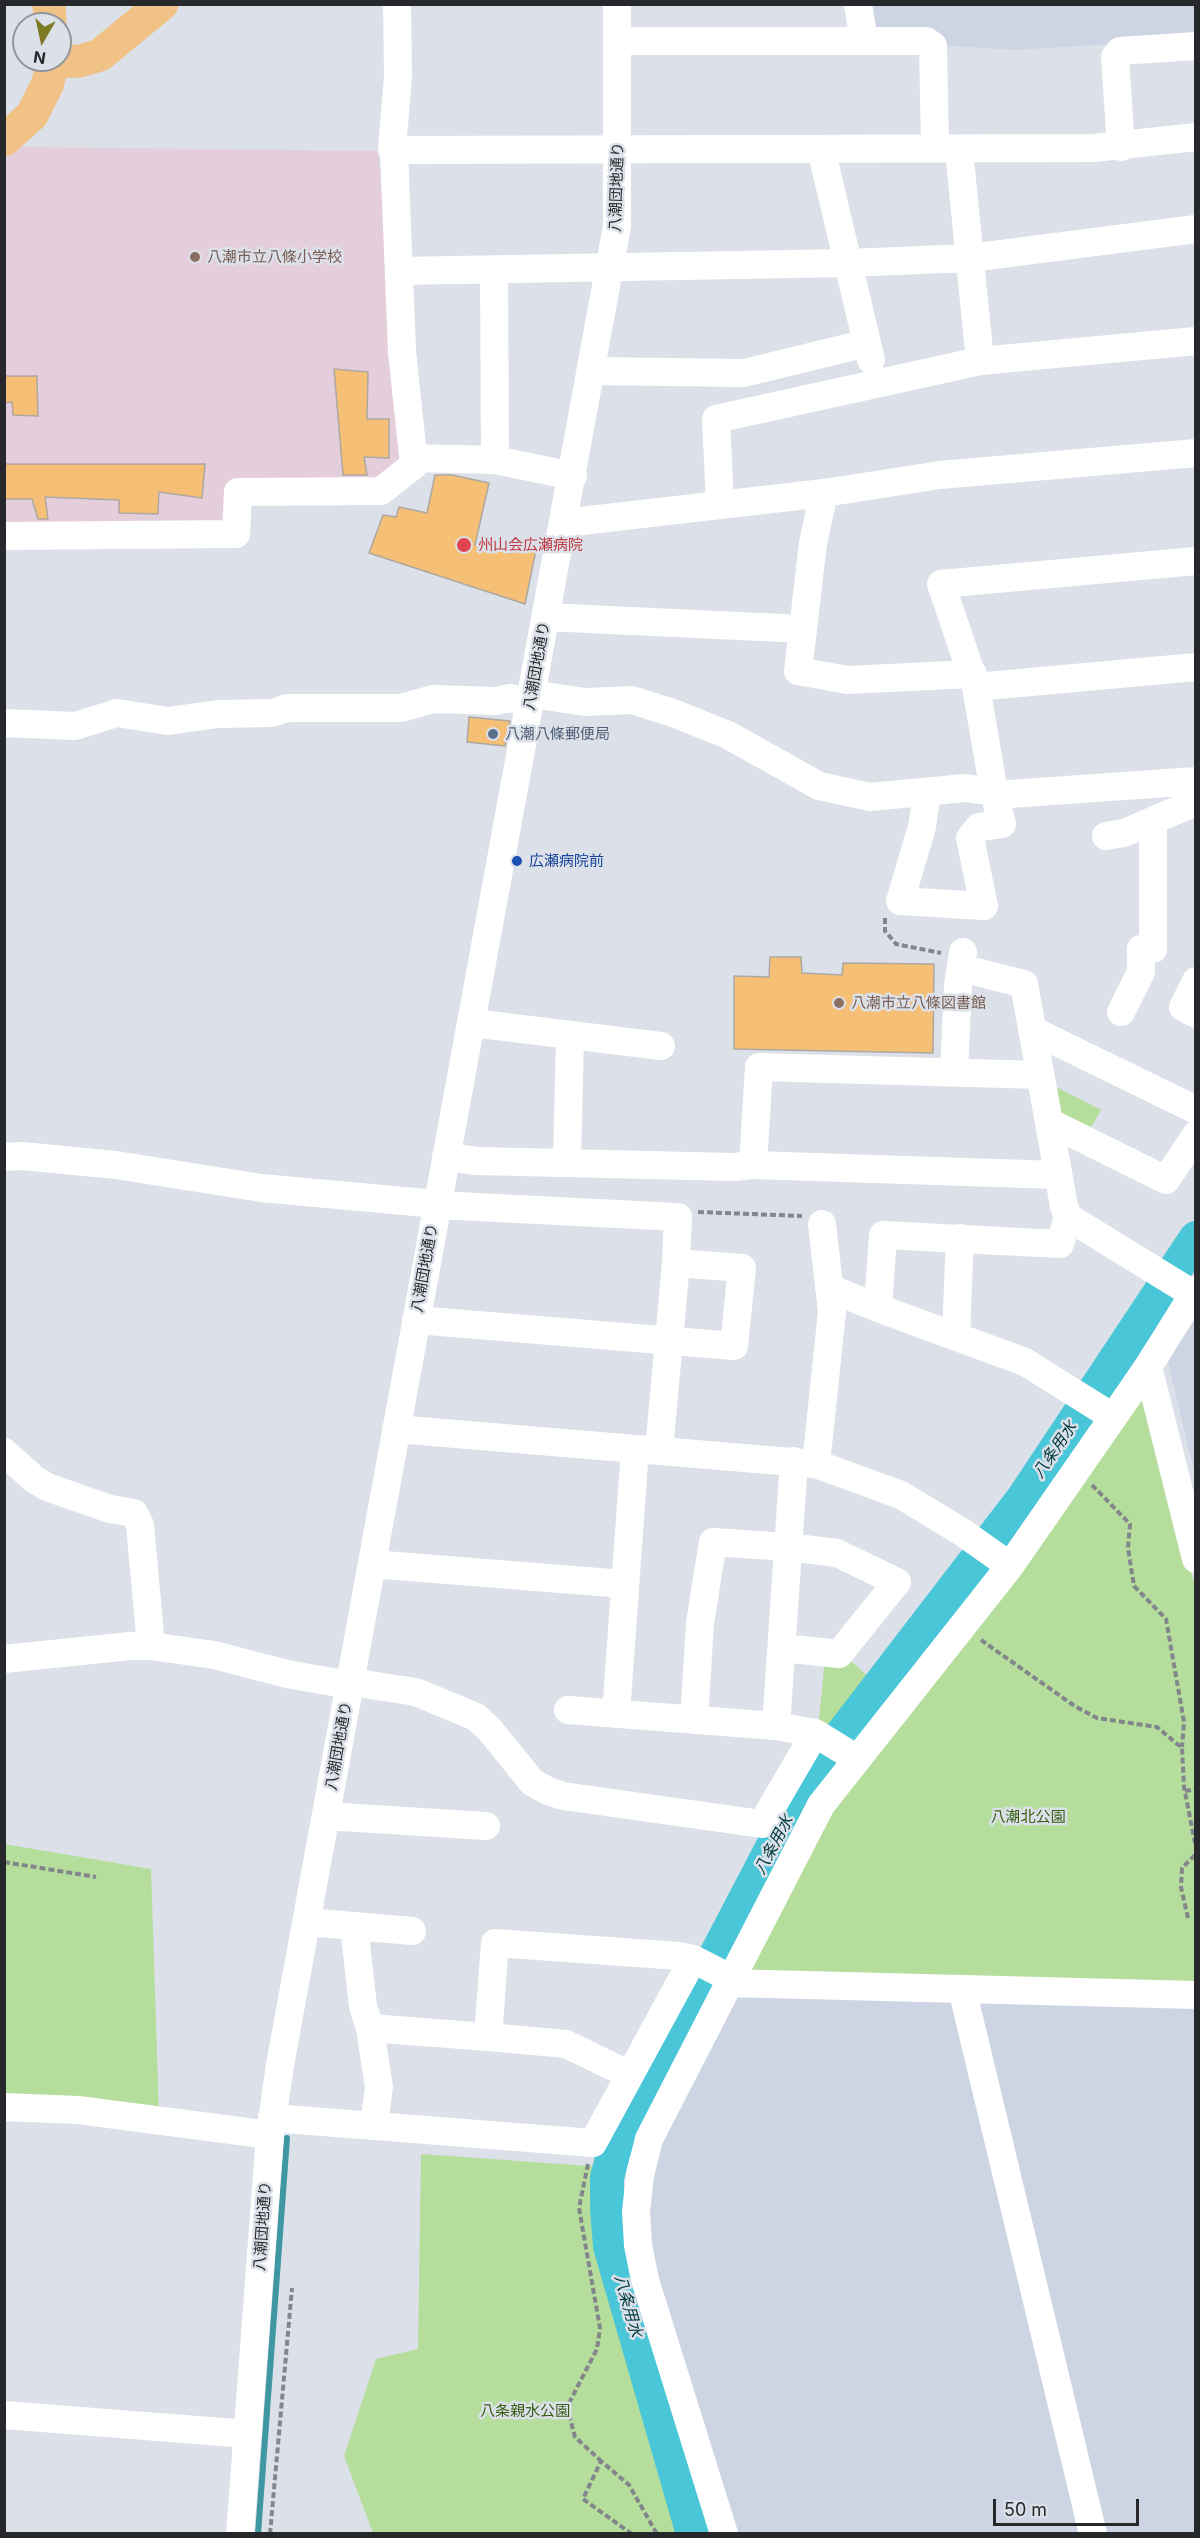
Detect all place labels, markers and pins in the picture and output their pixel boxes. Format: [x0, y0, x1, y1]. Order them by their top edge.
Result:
place label: 八潮市立八條小学校 [207, 248, 342, 266]
marker: 八潮市立八條小学校 [188, 250, 202, 264]
marker: 州山会広瀬病院 [455, 536, 473, 554]
place label: 州山会広瀬病院 [478, 536, 583, 554]
place label: 八潮八條郵便局 [505, 725, 610, 743]
marker: 八潮八條郵便局 [486, 727, 500, 741]
place label: 広瀬病院前 [529, 852, 604, 870]
marker: 広瀬病院前 [510, 854, 524, 868]
place label: 八潮市立八條図書館 [851, 994, 986, 1012]
marker: 八潮市立八條図書館 [832, 996, 846, 1010]

